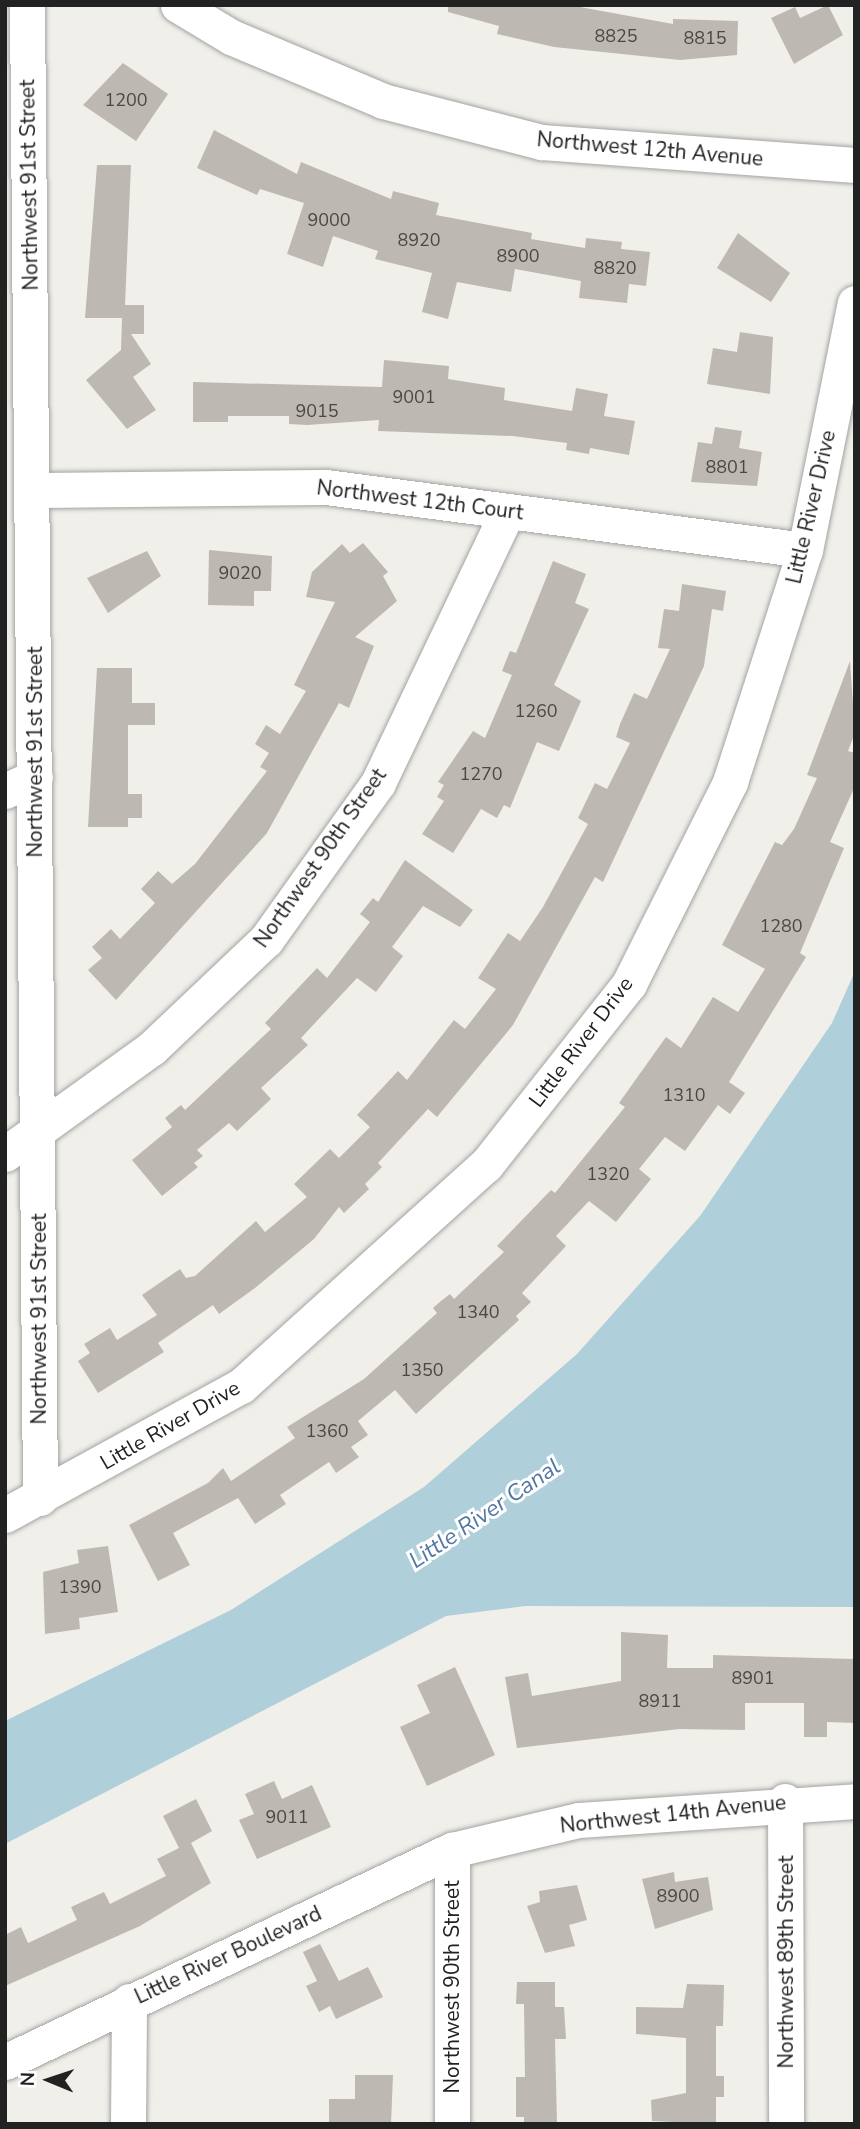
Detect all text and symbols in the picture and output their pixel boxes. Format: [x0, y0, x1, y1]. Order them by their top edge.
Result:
house number: 8825 [594, 25, 638, 47]
house number: 8815 [683, 27, 727, 49]
street label: Northwest 91st Street [15, 79, 43, 291]
house number: 1200 [104, 89, 148, 111]
street label: Northwest 12th Avenue [536, 127, 764, 171]
house number: 9000 [307, 209, 351, 231]
house number: 8920 [397, 229, 441, 251]
house number: 8900 [496, 245, 540, 267]
house number: 8820 [593, 257, 637, 279]
house number: 9001 [392, 386, 436, 408]
house number: 9015 [295, 400, 339, 422]
street label: Little River Drive [781, 428, 841, 586]
house number: 8801 [705, 456, 749, 478]
street label: Northwest 12th Court [315, 475, 525, 525]
house number: 9020 [218, 562, 262, 584]
street label: Northwest 91st Street [22, 646, 48, 858]
house number: 1260 [514, 700, 558, 722]
house number: 1270 [459, 763, 503, 785]
street label: Northwest 90th Street [249, 764, 391, 952]
house number: 1280 [759, 915, 803, 937]
street label: Little River Drive [524, 972, 638, 1112]
house number: 1310 [662, 1084, 706, 1106]
house number: 1320 [586, 1163, 630, 1185]
street label: Northwest 91st Street [26, 1213, 52, 1425]
house number: 1340 [456, 1301, 500, 1323]
house number: 1350 [400, 1359, 444, 1381]
street label: Little River Drive [96, 1375, 244, 1475]
house number: 1360 [305, 1420, 349, 1442]
water label: Little River Canal [404, 1453, 566, 1575]
house number: 1390 [58, 1576, 102, 1598]
house number: 8901 [731, 1667, 775, 1689]
house number: 8911 [638, 1690, 682, 1712]
street label: Northwest 14th Avenue [559, 1790, 787, 1838]
house number: 9011 [265, 1806, 309, 1828]
street label: Northwest 89th Street [773, 1855, 799, 2069]
street label: Northwest 90th Street [439, 1880, 465, 2094]
house number: 8900 [656, 1885, 700, 1907]
street label: Little River Boulevard [131, 1901, 325, 2009]
north arrow [14, 2045, 84, 2115]
text: N [15, 2072, 41, 2087]

